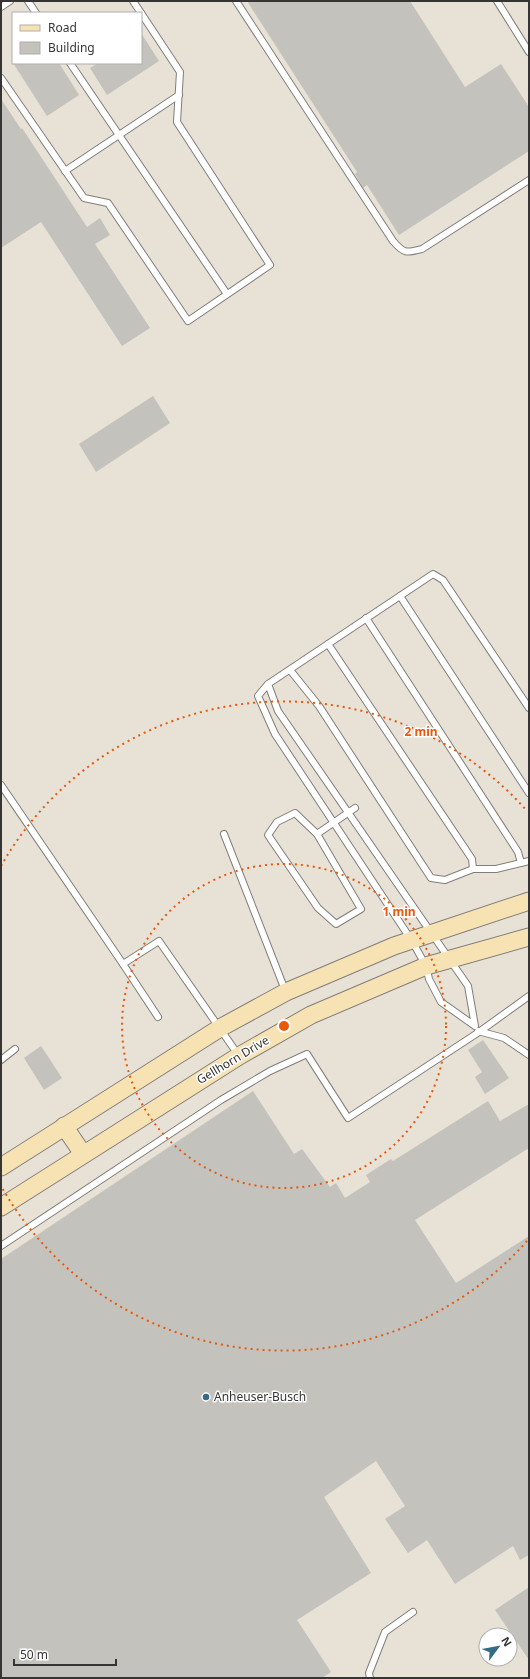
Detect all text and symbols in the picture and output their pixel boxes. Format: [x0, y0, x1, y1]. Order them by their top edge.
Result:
legend [12, 12, 142, 64]
text: Road [48, 19, 77, 36]
text: Building [48, 39, 95, 56]
text: 2 min [404, 723, 438, 740]
text: 1 min [382, 903, 416, 920]
centre of rings [277, 1019, 291, 1033]
street label: Gellhorn Drive [193, 1031, 272, 1088]
place label: Anheuser-Busch [214, 1388, 306, 1405]
marker: Anheuser-Busch [201, 1392, 211, 1402]
north arrow [478, 1627, 518, 1667]
text: N [498, 1634, 516, 1649]
scale bar [14, 1641, 116, 1667]
text: 50 m [20, 1646, 48, 1663]

